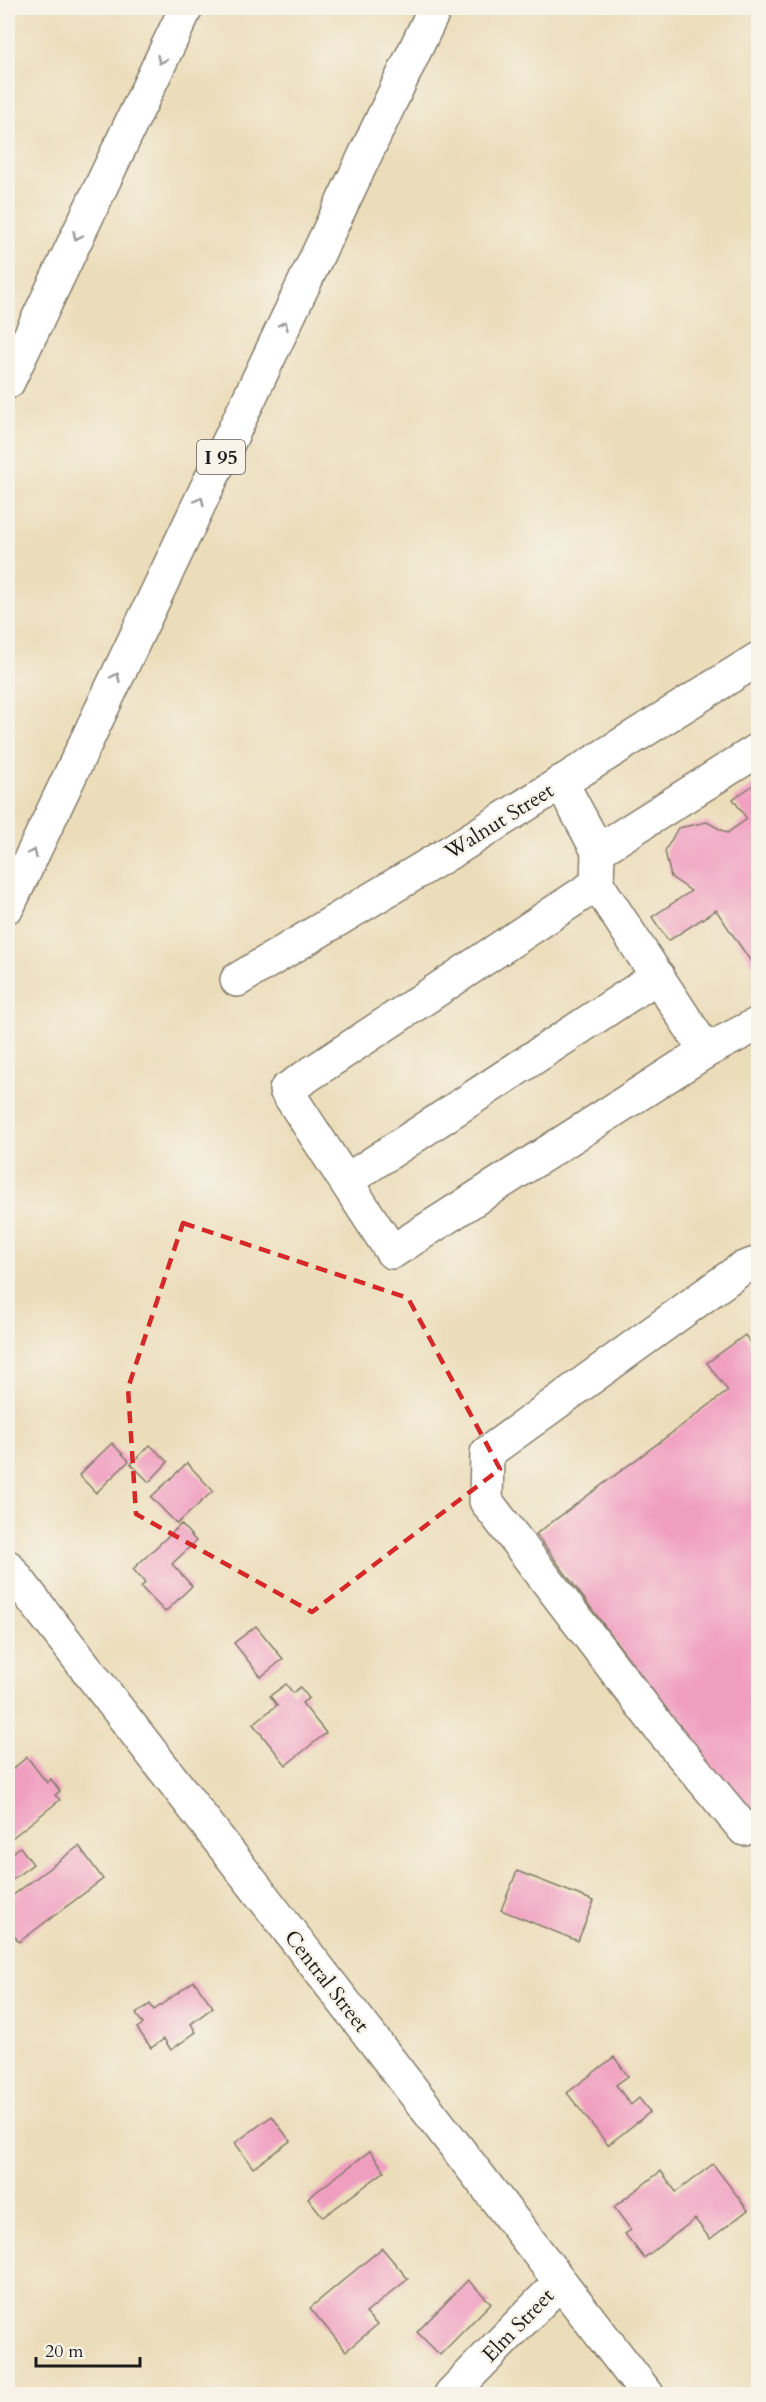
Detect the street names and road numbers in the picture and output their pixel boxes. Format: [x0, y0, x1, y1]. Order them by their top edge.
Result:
road number: I 95 [197, 440, 245, 474]
street label: Walnut Street [438, 776, 560, 867]
street label: Central Street [277, 1924, 376, 2039]
street label: Elm Street [476, 2282, 561, 2369]

